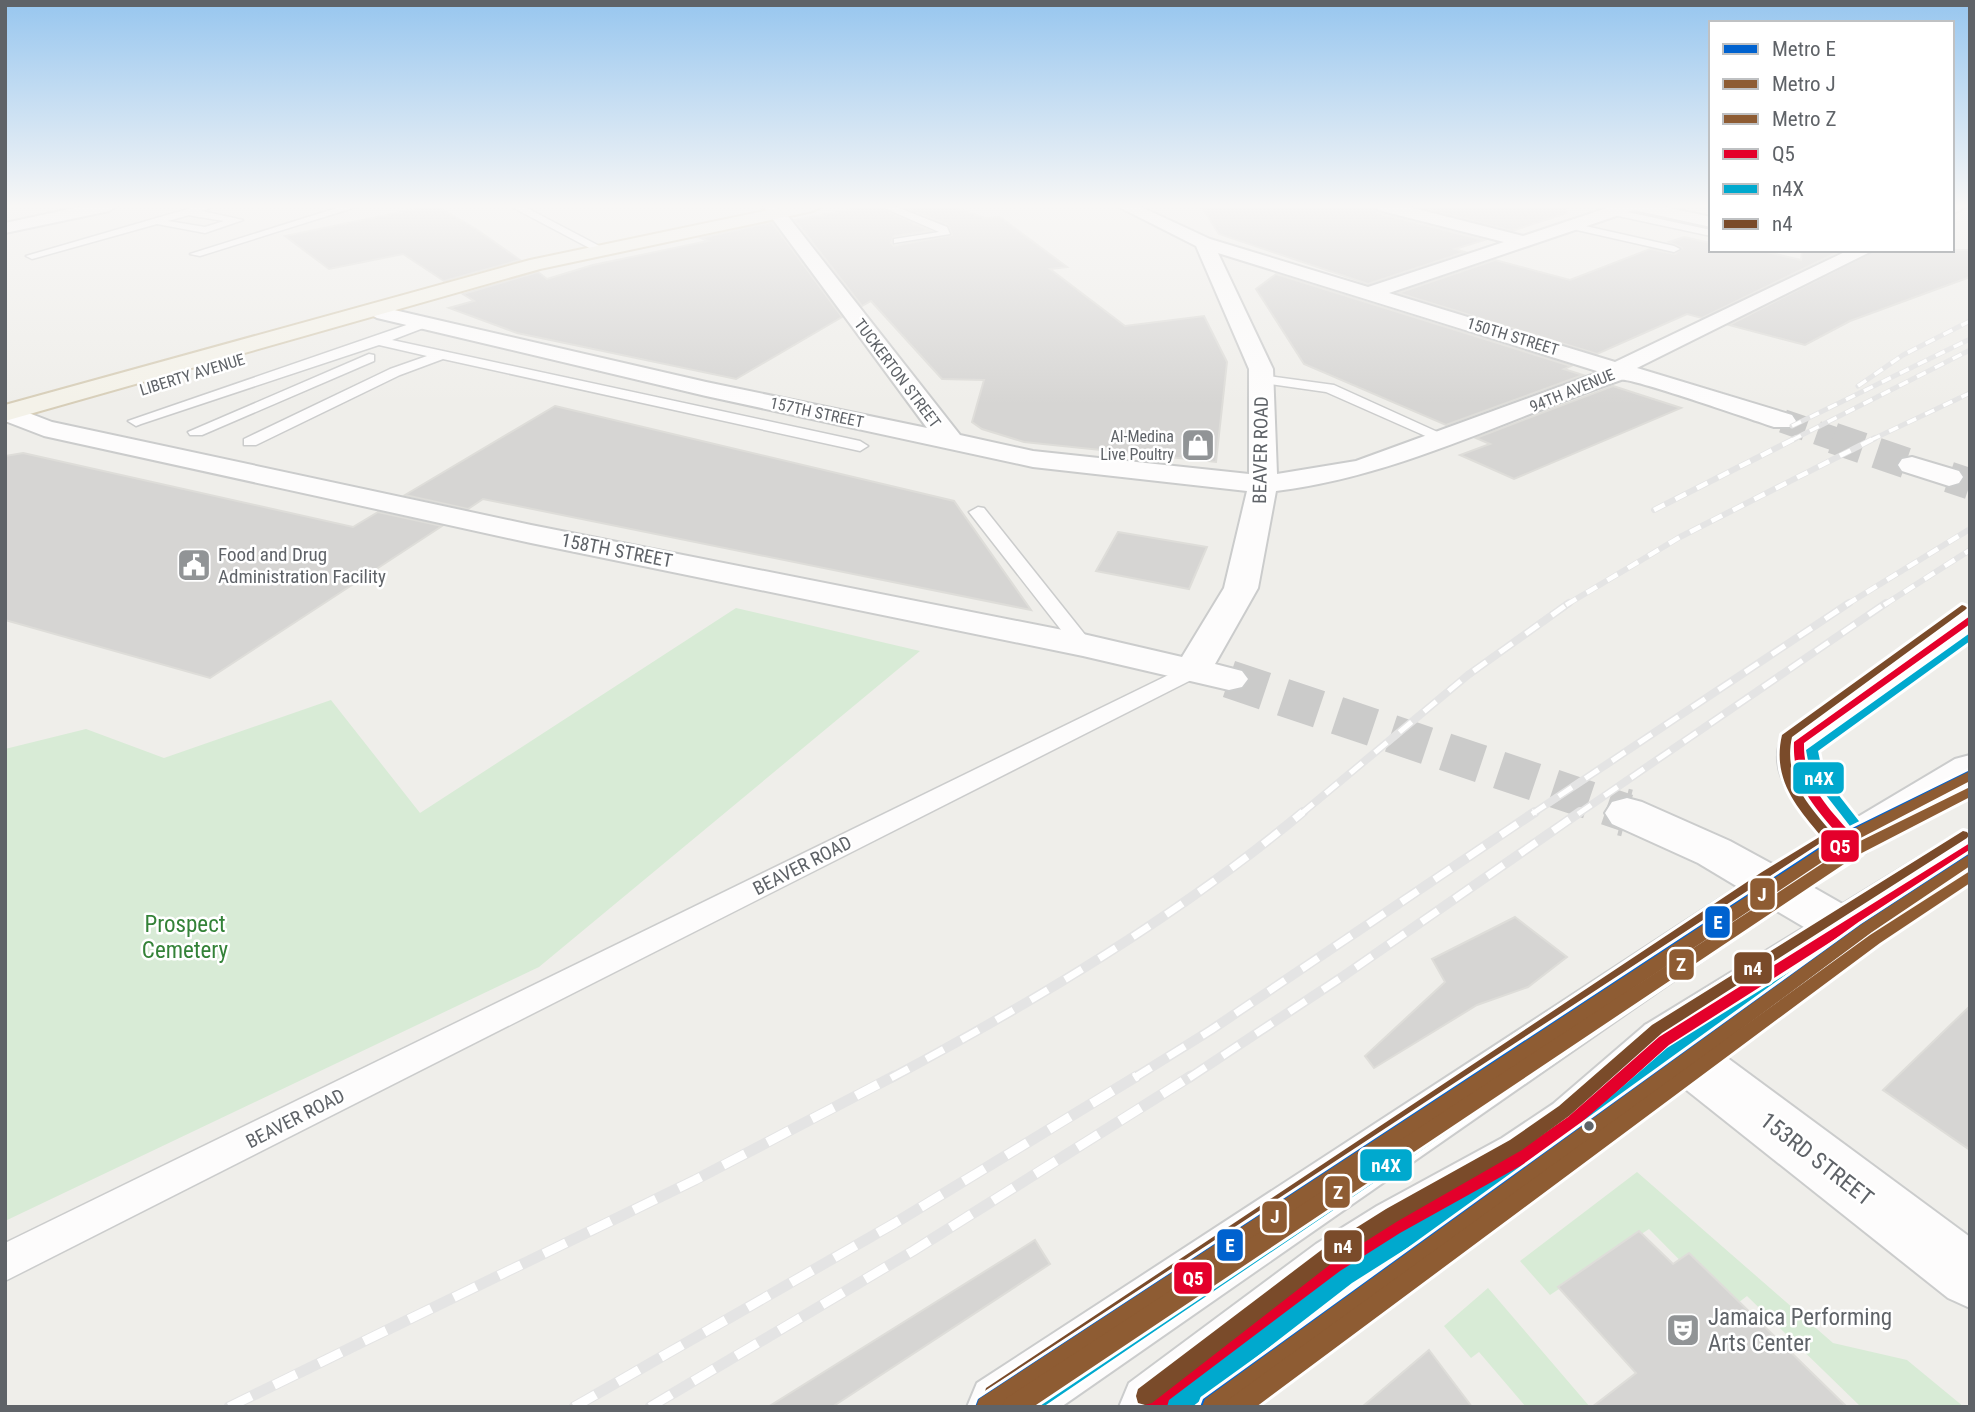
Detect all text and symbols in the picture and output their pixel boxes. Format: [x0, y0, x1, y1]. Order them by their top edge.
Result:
legend [1709, 21, 1954, 252]
text: Metro E [1772, 37, 1836, 61]
text: Metro J [1772, 72, 1836, 96]
text: Metro Z [1772, 107, 1836, 131]
text: Q5 [1772, 142, 1795, 166]
text: n4X [1772, 177, 1804, 201]
text: n4 [1772, 212, 1793, 236]
street label: 150TH STREET [1465, 313, 1561, 359]
street label: TUCKERTON STREET [850, 315, 945, 432]
street label: LIBERTY AVENUE [137, 349, 247, 399]
street label: 94TH AVENUE [1527, 365, 1618, 416]
street label: 157TH STREET [768, 393, 865, 432]
street label: BEAVER ROAD [1248, 396, 1273, 504]
shop icon: Al-Medina Live Poultry [1179, 426, 1217, 464]
place label: Al-Medina Live Poultry [1100, 427, 1174, 464]
street label: 158TH STREET [559, 528, 675, 573]
place label: Food and Drug Administration Facility [218, 543, 386, 588]
public building icon: Food and Drug Administration Facility [175, 546, 213, 584]
line badge: n4X [1792, 761, 1845, 795]
text: n4X [1804, 767, 1834, 790]
line badge: Q5 [1820, 829, 1860, 863]
street label: BEAVER ROAD [749, 831, 855, 900]
text: Q5 [1829, 835, 1851, 858]
line badge: J [1749, 877, 1776, 911]
text: J [1757, 883, 1767, 906]
line badge: E [1704, 905, 1731, 939]
park label: Prospect Cemetery [142, 911, 229, 964]
text: E [1713, 911, 1723, 934]
line badge: Z [1668, 948, 1695, 981]
line badge: n4 [1733, 951, 1773, 985]
text: Z [1676, 953, 1686, 976]
text: n4 [1744, 957, 1762, 980]
street label: BEAVER ROAD [242, 1084, 348, 1153]
street label: 153RD STREET [1755, 1107, 1879, 1212]
unlabelled marker [1582, 1119, 1596, 1133]
line badge: n4X [1359, 1148, 1413, 1182]
text: n4X [1371, 1154, 1401, 1177]
line badge: Z [1324, 1175, 1351, 1209]
text: Z [1333, 1181, 1343, 1204]
line badge: J [1261, 1200, 1288, 1234]
text: J [1270, 1205, 1280, 1228]
line badge: E [1216, 1228, 1244, 1262]
line badge: n4 [1323, 1229, 1363, 1263]
text: E [1225, 1234, 1235, 1257]
text: n4 [1334, 1235, 1352, 1258]
line badge: Q5 [1173, 1261, 1213, 1295]
text: Q5 [1182, 1267, 1204, 1290]
place label: Jamaica Performing Arts Center [1708, 1304, 1892, 1357]
theatre icon: Jamaica Performing Arts Center [1664, 1311, 1702, 1349]

